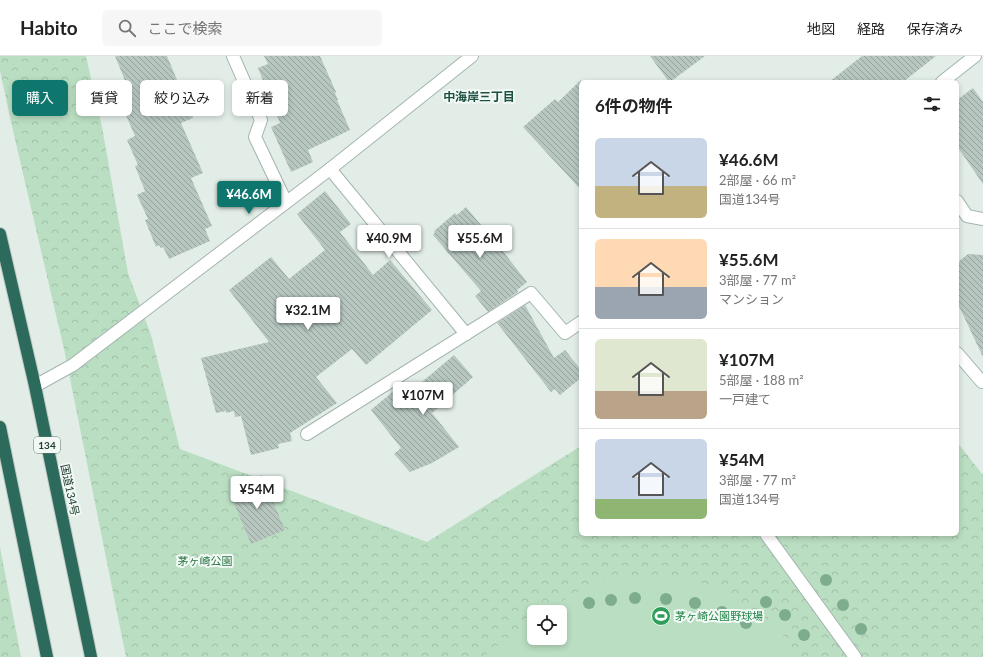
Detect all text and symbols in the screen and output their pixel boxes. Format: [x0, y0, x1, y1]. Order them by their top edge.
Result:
search box [102, 10, 382, 46]
text: Habito [20, 16, 78, 39]
icon: search [116, 17, 138, 39]
text: ここで検索 [148, 19, 223, 37]
text: 地図 [807, 20, 835, 37]
text: 経路 [857, 20, 885, 37]
text: 保存済み [907, 20, 963, 37]
chip: 購入 [12, 80, 68, 116]
chip: 賃貸 [76, 80, 132, 116]
chip: 絞り込み [140, 80, 224, 116]
chip: 新着 [232, 80, 288, 116]
district label: 中海岸三丁目 [443, 89, 515, 104]
icon: filters [921, 93, 943, 115]
text: 6件の物件 [595, 95, 673, 116]
text: ¥46.6M [719, 149, 779, 170]
icon: home [627, 154, 675, 202]
text: 2部屋 · 66 m² [719, 172, 796, 188]
pin: ¥46.6M [216, 181, 282, 215]
text: ¥46.6M [226, 186, 272, 202]
text: 国道134号 [719, 191, 781, 207]
pin: ¥40.9M [356, 225, 422, 259]
pin: ¥55.6M [447, 225, 513, 259]
text: ¥40.9M [366, 230, 412, 246]
text: ¥55.6M [457, 230, 503, 246]
text: ¥55.6M [719, 249, 779, 270]
icon: home [627, 255, 675, 303]
text: 3部屋 · 77 m² [719, 272, 796, 288]
text: マンション [719, 291, 784, 307]
pin: ¥32.1M [275, 297, 341, 331]
text: ¥32.1M [285, 302, 331, 318]
text: ¥107M [719, 349, 775, 370]
icon: home [627, 355, 675, 403]
text: 5部屋 · 188 m² [719, 372, 804, 388]
pin: ¥107M [395, 382, 451, 416]
text: ¥107M [402, 387, 444, 403]
text: 一戸建て [719, 391, 771, 407]
road number: 134 [34, 437, 60, 453]
text: ¥54M [719, 449, 765, 470]
icon: home [627, 455, 675, 503]
street label: 国道134号 [59, 463, 82, 517]
text: 3部屋 · 77 m² [719, 472, 796, 488]
pin: ¥54M [233, 476, 281, 510]
text: ¥54M [240, 481, 274, 497]
text: 国道134号 [719, 491, 781, 507]
park label: 茅ヶ崎公園 [178, 554, 233, 567]
map controls [527, 605, 567, 645]
button: locate [527, 605, 567, 645]
sports icon: 茅ヶ崎公園野球場 [650, 605, 672, 627]
place label: 茅ヶ崎公園野球場 [675, 609, 763, 622]

